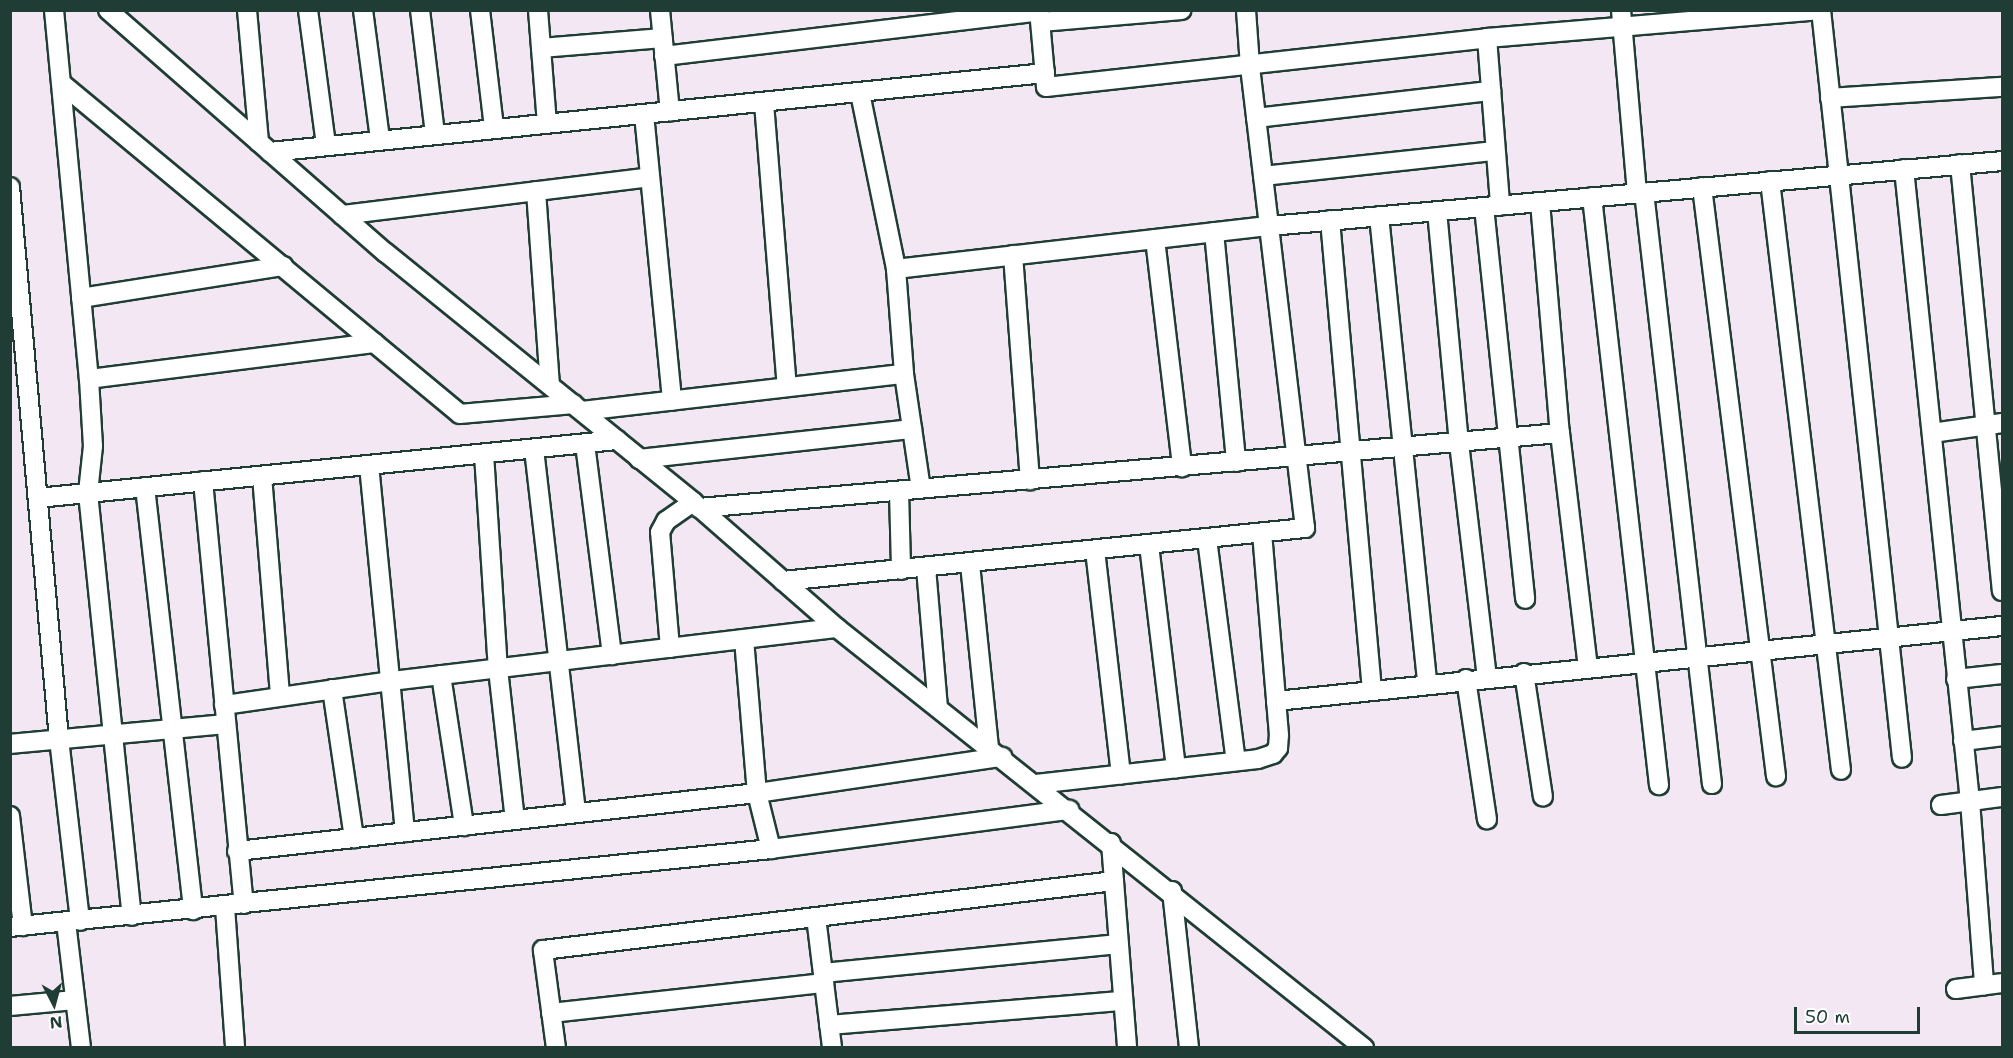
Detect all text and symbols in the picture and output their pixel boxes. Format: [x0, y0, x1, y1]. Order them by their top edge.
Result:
north arrow [24, 974, 84, 1034]
scale bar [1797, 995, 1923, 1033]
text: 50 m [1805, 1005, 1850, 1029]
text: N [49, 1011, 63, 1034]

